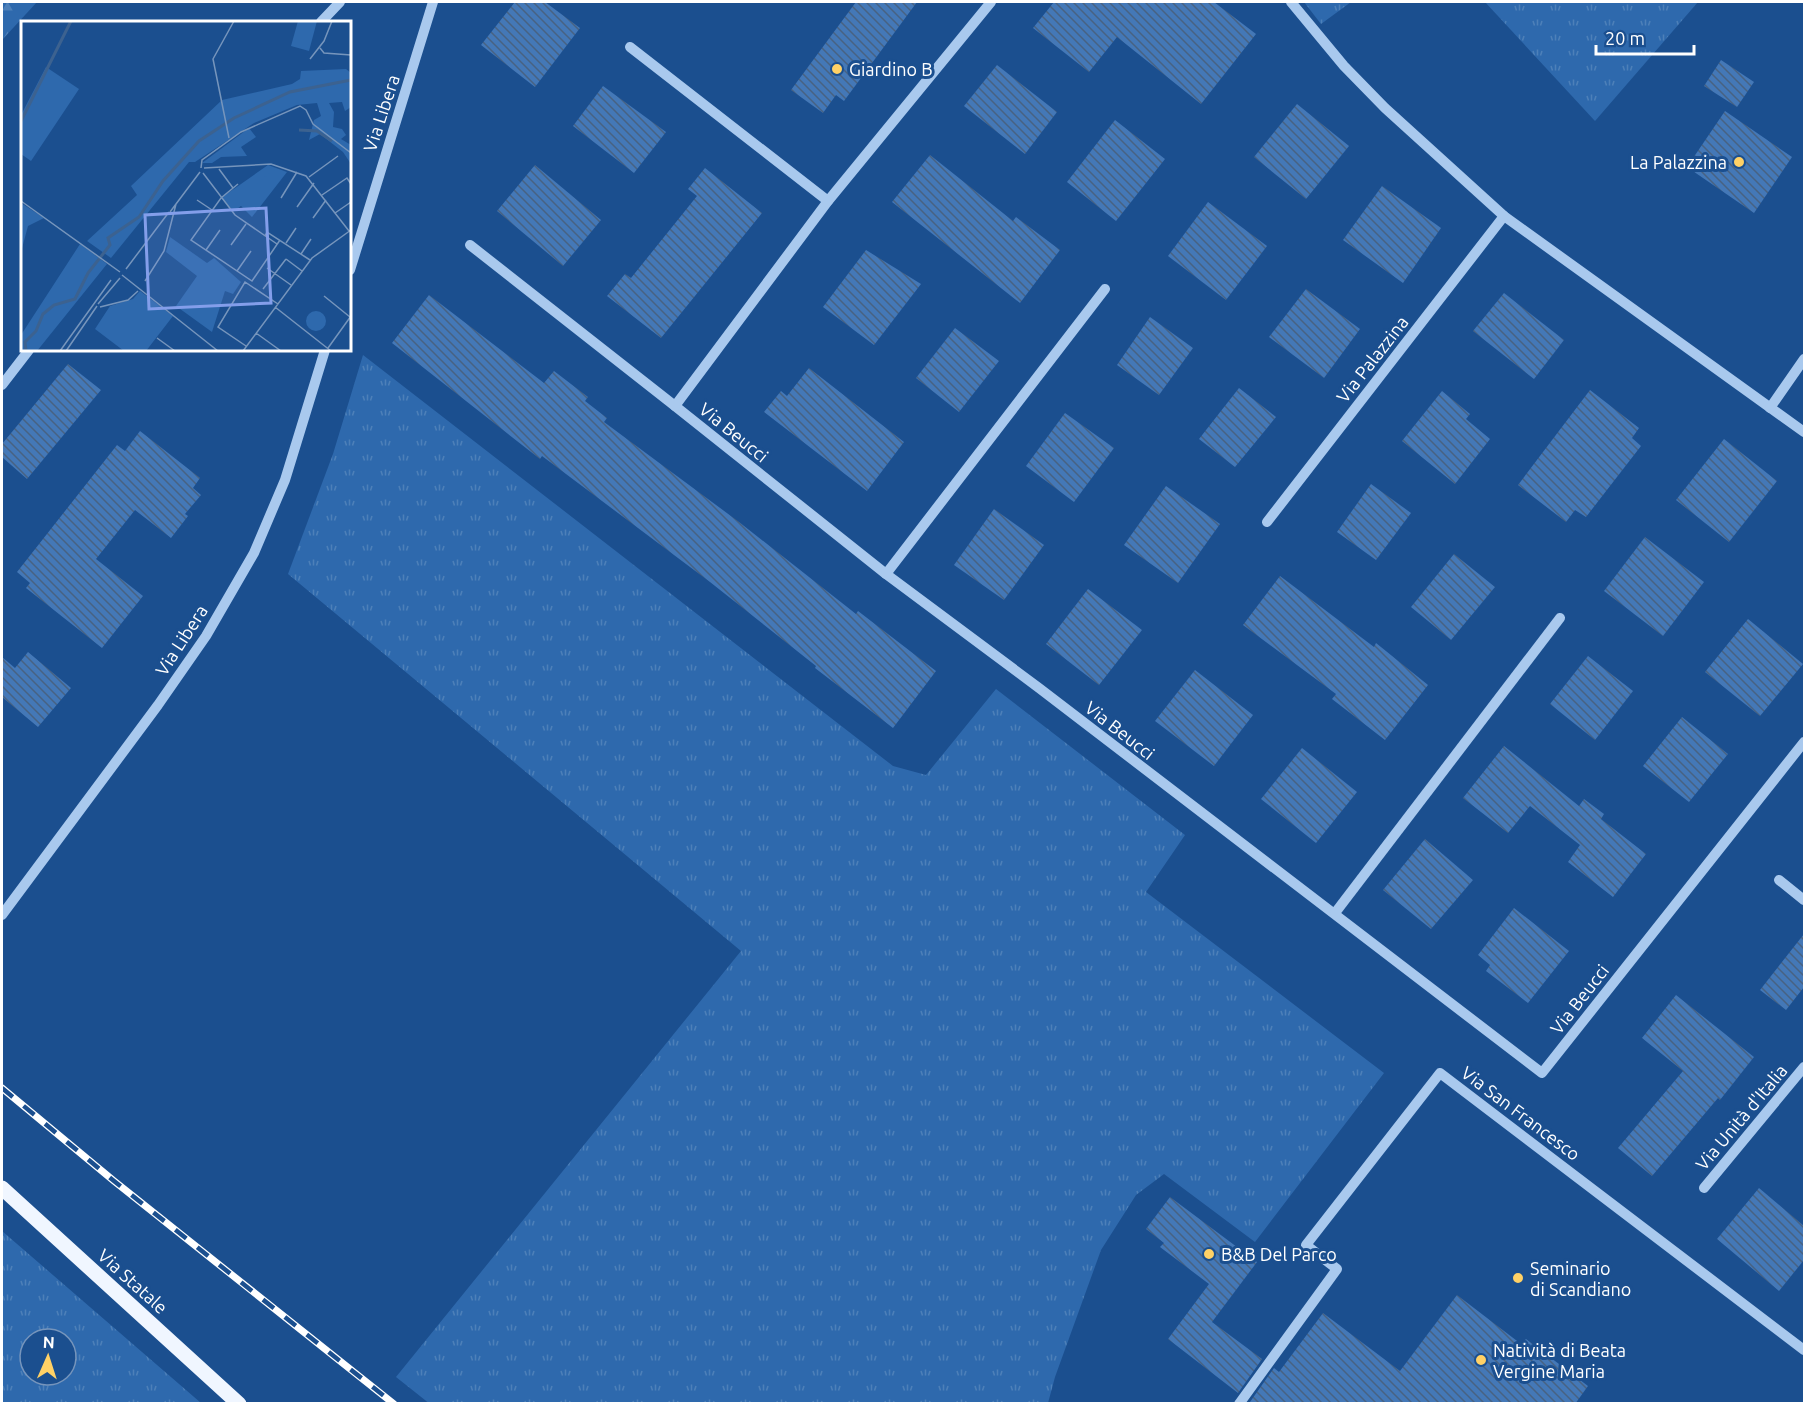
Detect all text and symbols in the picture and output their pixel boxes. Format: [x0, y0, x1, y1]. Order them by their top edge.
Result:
scale bar [1596, 18, 1694, 56]
inset map [21, 21, 351, 351]
text: 20 m [1605, 28, 1645, 48]
place label: Giardino B [849, 59, 933, 79]
marker: Giardino B [830, 62, 844, 76]
street label: Via Libera [359, 72, 403, 154]
place label: La Palazzina [1630, 152, 1727, 172]
marker: La Palazzina [1732, 155, 1746, 169]
street label: Via Palazzina [1332, 312, 1412, 406]
street label: Via Beucci [696, 398, 772, 466]
street label: Via Libera [151, 601, 211, 679]
street label: Via Beucci [1081, 697, 1159, 763]
street label: Via Beucci [1546, 960, 1612, 1038]
street label: Via Unità d'Italia [1691, 1060, 1791, 1174]
street label: Via San Francesco [1458, 1062, 1584, 1164]
place label: B&B Del Parco [1221, 1244, 1337, 1264]
street label: Via Statale [94, 1245, 172, 1317]
marker: B&B Del Parco [1202, 1247, 1216, 1261]
place label: Seminario di Scandiano [1530, 1258, 1631, 1299]
marker: Seminario di Scandiano [1511, 1271, 1525, 1285]
north arrow [18, 1327, 78, 1387]
text: N [42, 1333, 55, 1351]
place label: Natività di Beata Vergine Maria [1493, 1340, 1626, 1381]
marker: Natività di Beata Vergine Maria [1474, 1353, 1488, 1367]

